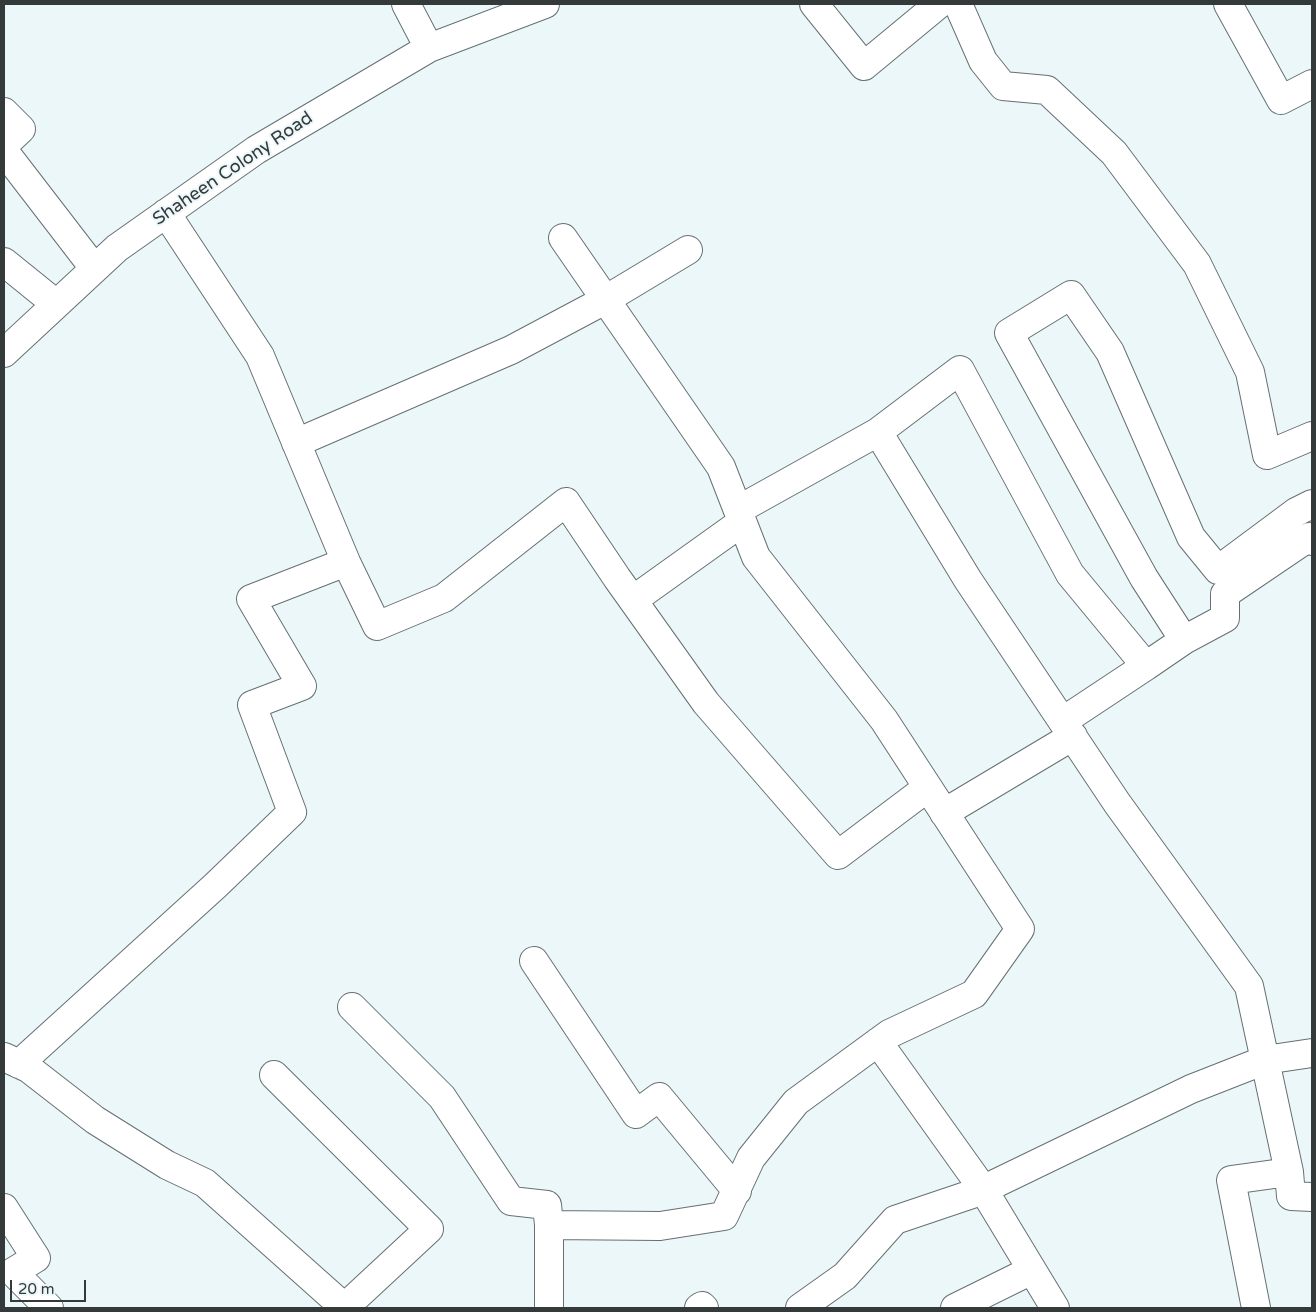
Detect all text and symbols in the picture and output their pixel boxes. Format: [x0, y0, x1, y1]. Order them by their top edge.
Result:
street label: Shaheen Colony Road [149, 107, 317, 231]
scale bar [12, 1270, 89, 1302]
text: 20 m [18, 1280, 55, 1298]

